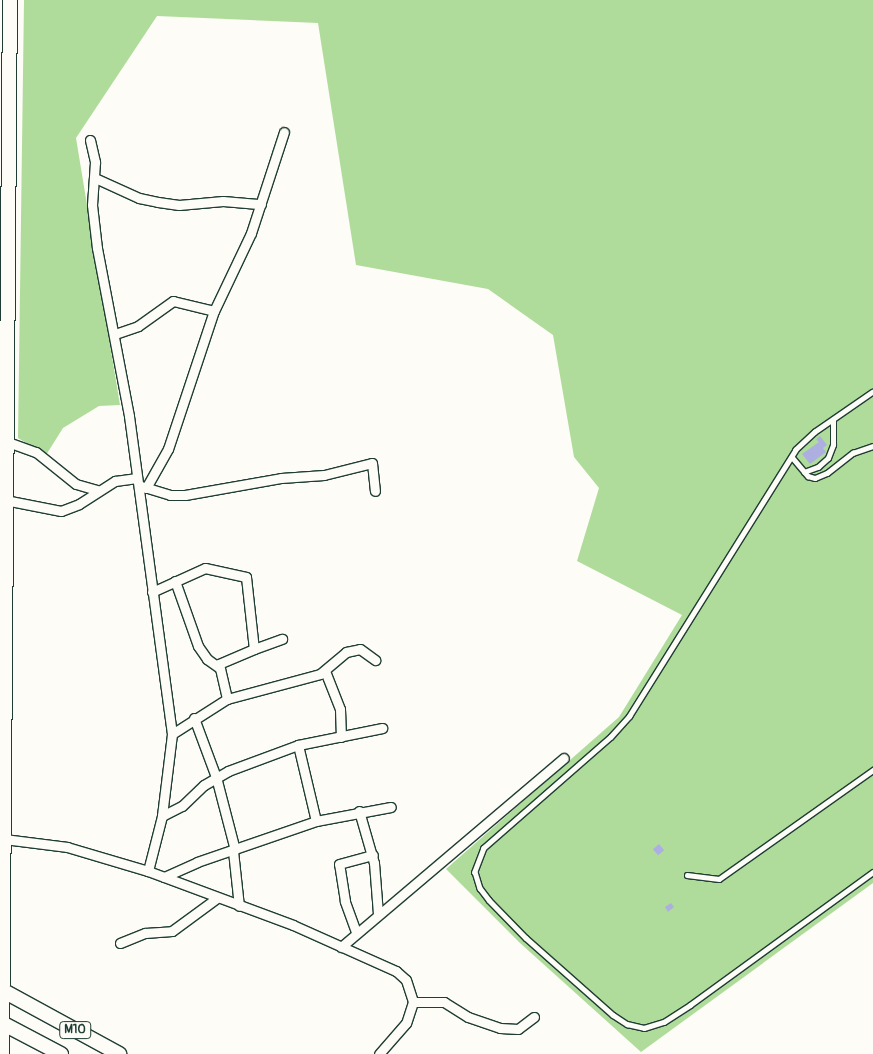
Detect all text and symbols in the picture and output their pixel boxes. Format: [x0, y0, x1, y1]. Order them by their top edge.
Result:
road number: M10 [59, 1020, 91, 1040]

